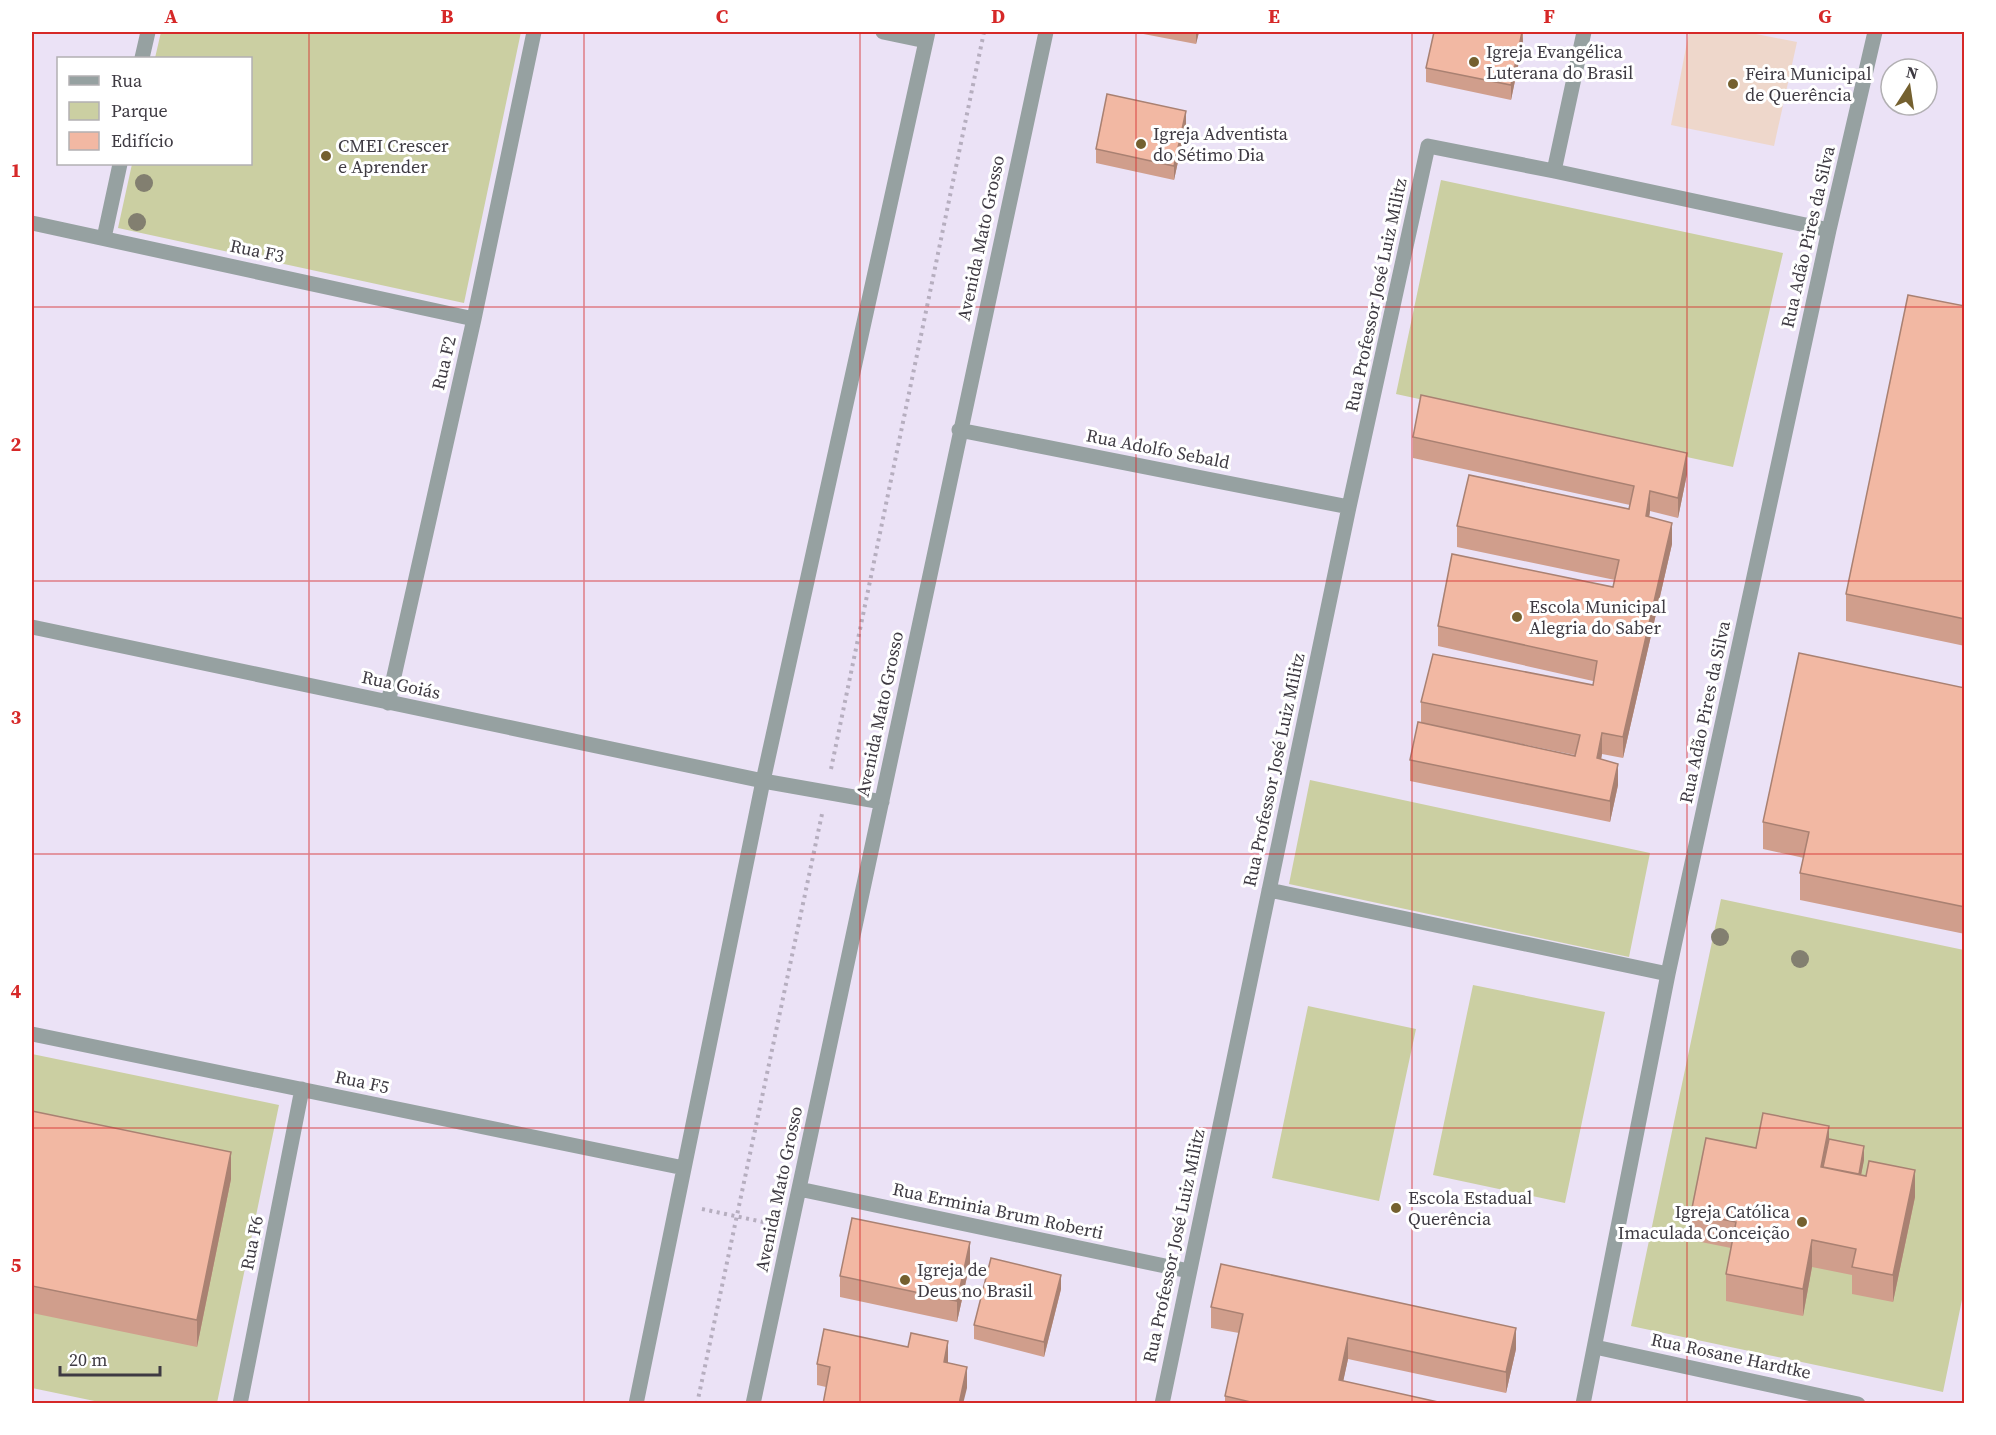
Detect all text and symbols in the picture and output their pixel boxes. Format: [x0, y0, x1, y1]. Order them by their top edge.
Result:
text: A [164, 2, 178, 30]
text: B [440, 2, 454, 30]
text: C [716, 2, 728, 30]
text: D [991, 2, 1005, 30]
text: E [1268, 2, 1280, 30]
text: F [1543, 2, 1555, 30]
text: G [1818, 2, 1832, 30]
place label: Igreja Evangélica Luterana do Brasil [1486, 39, 1633, 85]
marker: Igreja Evangélica Luterana do Brasil [1467, 55, 1481, 69]
legend [57, 57, 252, 165]
north arrow [1879, 57, 1939, 117]
text: N [1904, 60, 1920, 84]
place label: Feira Municipal de Querência [1745, 61, 1872, 107]
text: Rua [111, 68, 143, 93]
marker: Feira Municipal de Querência [1726, 77, 1740, 91]
text: Parque [111, 98, 168, 123]
place label: Igreja Adventista do Sétimo Dia [1153, 121, 1289, 167]
text: Edifício [111, 128, 174, 153]
place label: CMEI Crescer e Aprender [338, 133, 449, 179]
marker: Igreja Adventista do Sétimo Dia [1134, 137, 1148, 151]
street label: Rua Adão Pires da Silva [1774, 143, 1841, 330]
marker: CMEI Crescer e Aprender [319, 149, 333, 163]
street label: Avenida Mato Grosso [951, 153, 1010, 323]
text: 1 [11, 156, 21, 184]
street label: Rua Professor José Luiz Militz [1339, 176, 1412, 414]
street label: Rua F3 [228, 233, 287, 268]
street label: Rua F2 [425, 333, 462, 392]
street label: Rua Adolfo Sebald [1084, 422, 1232, 475]
text: 2 [11, 430, 22, 458]
place label: Escola Municipal Alegria do Saber [1529, 594, 1666, 640]
marker: Escola Municipal Alegria do Saber [1510, 610, 1524, 624]
street label: Rua Adão Pires da Silva [1673, 617, 1736, 806]
street label: Avenida Mato Grosso [850, 629, 909, 799]
street label: Rua Professor José Luiz Militz [1237, 651, 1310, 889]
street label: Rua Goiás [359, 664, 443, 705]
text: 3 [11, 703, 22, 731]
text: 4 [11, 977, 22, 1005]
street label: Rua F5 [333, 1064, 392, 1099]
street label: Avenida Mato Grosso [749, 1104, 808, 1274]
street label: Rua Professor José Luiz Militz [1137, 1127, 1210, 1365]
street label: Rua Erminia Brum Roberti [890, 1176, 1106, 1245]
place label: Escola Estadual Querência [1408, 1185, 1532, 1231]
place label: Igreja Católica Imaculada Conceição [1618, 1199, 1791, 1245]
marker: Escola Estadual Querência [1389, 1201, 1403, 1215]
street label: Rua F6 [234, 1214, 269, 1272]
marker: Igreja Católica Imaculada Conceição [1795, 1215, 1809, 1229]
text: 5 [11, 1251, 22, 1279]
place label: Igreja de Deus no Brasil [917, 1257, 1033, 1303]
marker: Igreja de Deus no Brasil [898, 1273, 912, 1287]
street label: Rua Rosane Hardtke [1649, 1326, 1813, 1385]
scale bar [60, 1339, 160, 1377]
text: 20 m [69, 1347, 107, 1372]

